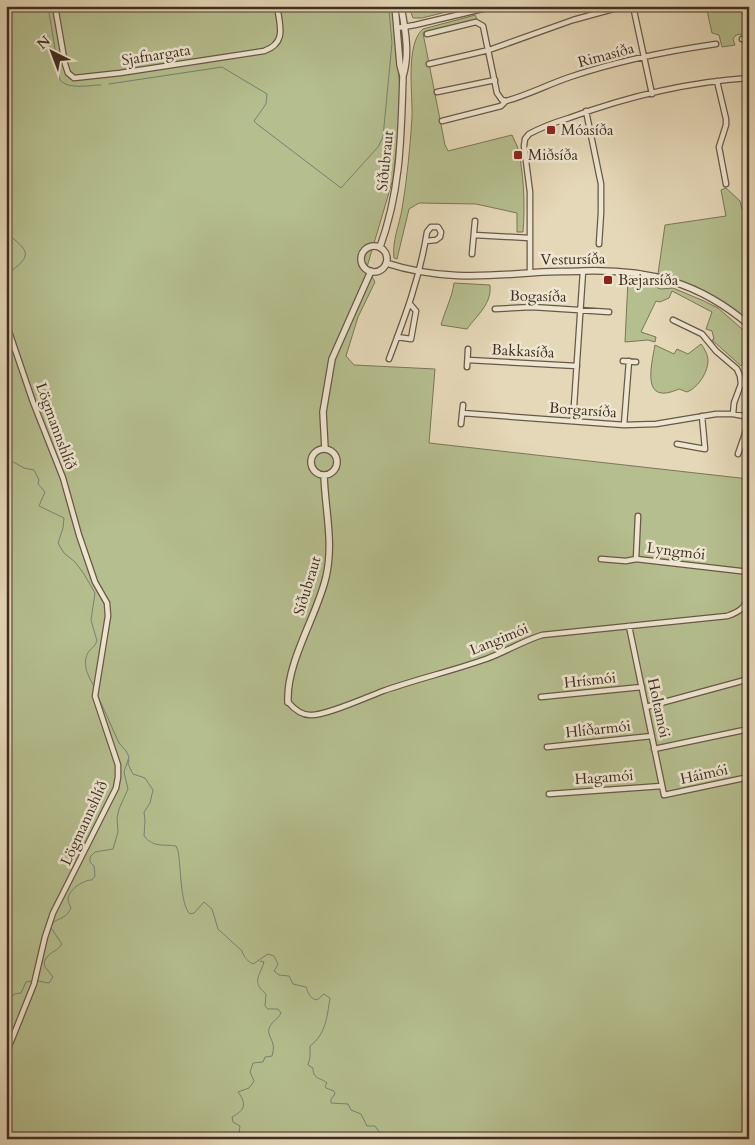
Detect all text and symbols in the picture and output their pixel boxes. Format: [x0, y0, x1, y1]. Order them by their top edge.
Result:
north arrow [28, 28, 78, 78]
text: N [33, 32, 55, 54]
street label: Rimasíða [576, 38, 637, 72]
street label: Sjafnargata [120, 40, 192, 70]
place label: Móasíða [561, 120, 614, 140]
marker: Móasíða [545, 124, 557, 136]
street label: Síðubraut [372, 129, 398, 192]
place label: Miðsíða [528, 145, 579, 165]
marker: Miðsíða [512, 149, 524, 161]
street label: Vestursíða [540, 248, 606, 270]
place label: Bæjarsíða [618, 270, 679, 290]
marker: Bæjarsíða [602, 274, 614, 286]
street label: Bogasíða [509, 286, 567, 307]
street label: Bakkasíða [491, 339, 555, 363]
street label: Lögmannshlíð [31, 380, 81, 472]
street label: Borgarsíða [548, 398, 618, 422]
street label: Lyngmói [646, 537, 706, 565]
street label: Síðubraut [289, 554, 326, 618]
street label: Langimói [467, 618, 531, 660]
street label: Hrísmói [563, 667, 617, 693]
street label: Holtamói [643, 676, 675, 740]
street label: Hlíðarmói [564, 716, 632, 742]
street label: Háimói [678, 759, 730, 789]
street label: Hagamói [574, 765, 634, 789]
street label: Lögmannshlíð [56, 777, 112, 868]

